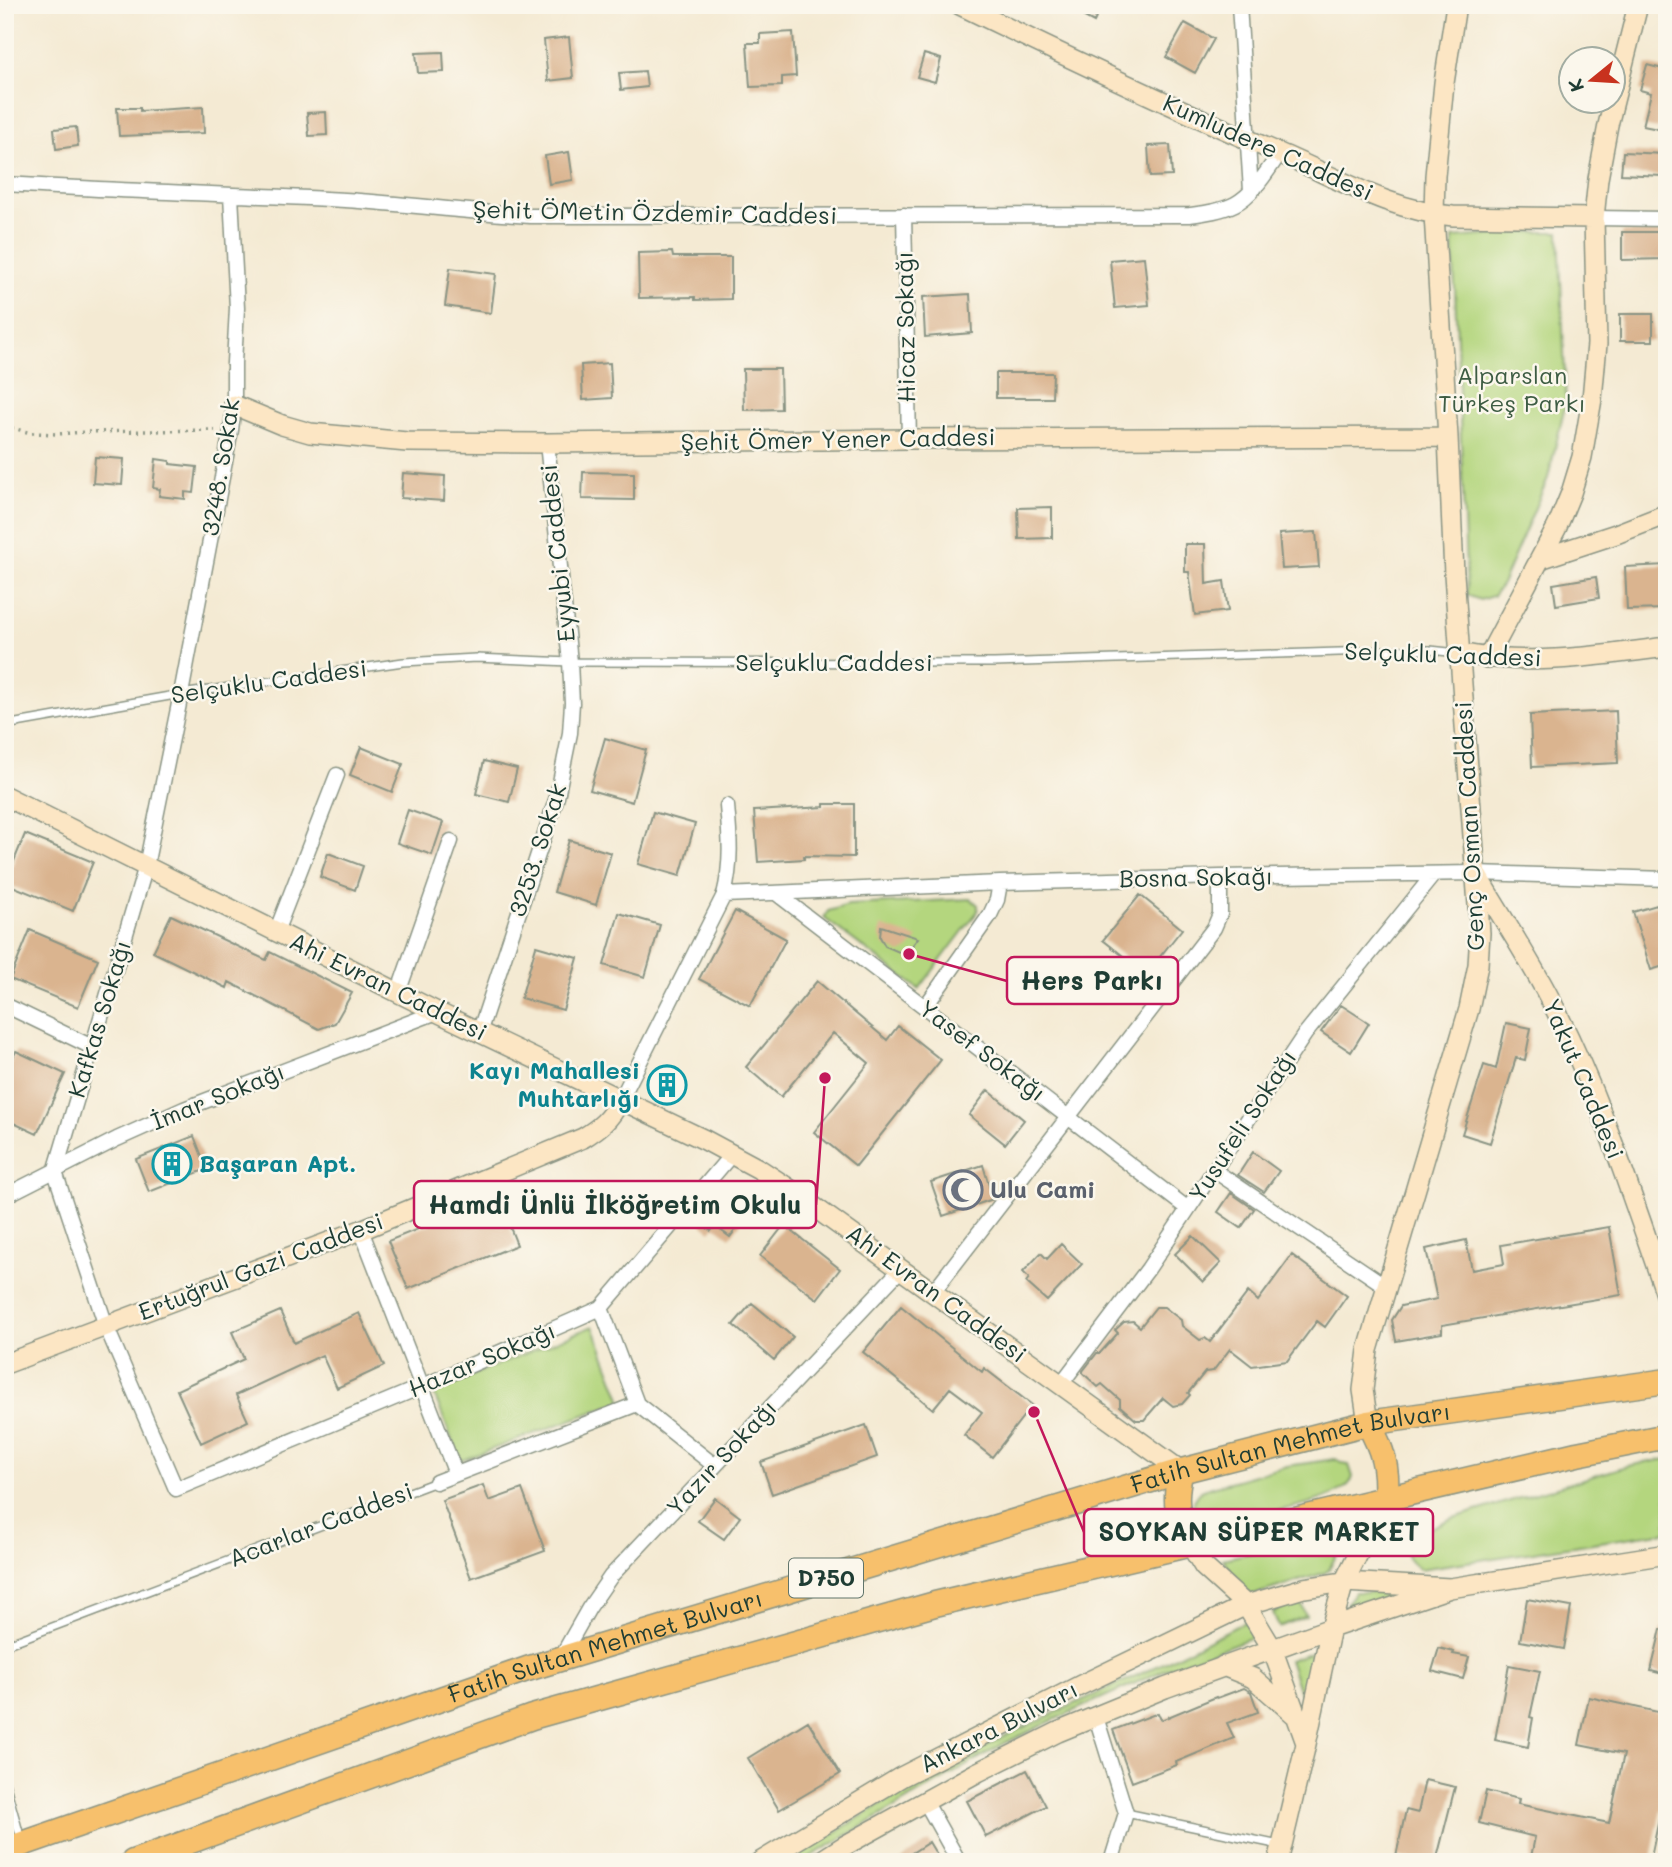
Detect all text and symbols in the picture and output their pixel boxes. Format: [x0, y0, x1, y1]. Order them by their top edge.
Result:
north arrow [1556, 46, 1626, 116]
text: K [1562, 76, 1589, 95]
street label: Kumludere Caddesi [1159, 86, 1379, 207]
street label: Şehit ÖMetin Özdemir Caddesi [473, 193, 837, 230]
street label: Hicaz Sokağı [888, 251, 921, 403]
park label: Alparslan Türkeş Parkı [1438, 359, 1586, 418]
street label: 3248. Sokak [193, 396, 246, 538]
street label: Şehit Ömer Yener Caddesi [680, 420, 996, 457]
street label: Eyyubi Caddesi [532, 463, 581, 644]
street label: Selçuklu Caddesi [1344, 635, 1542, 672]
street label: Selçuklu Caddesi [735, 646, 933, 677]
street label: Selçuklu Caddesi [169, 651, 369, 710]
street label: Genç Osman Caddesi [1446, 701, 1491, 952]
street label: 3253. Sokak [500, 779, 573, 920]
street label: Bosna Sokağı [1119, 860, 1273, 893]
street label: Ahi Evran Caddesi [285, 924, 493, 1047]
street label: Kafkas Sokağı [60, 936, 137, 1101]
callout: Hers Parkı [1007, 957, 1178, 1004]
text: Hers Parkı [1021, 963, 1163, 997]
street label: Yasef Sokağı [913, 992, 1053, 1108]
street label: Yakut Caddesi [1537, 994, 1632, 1163]
street label: Yusufeli Sokağı [1181, 1043, 1303, 1207]
place label: Kayı Mahallesi Muhtarlığı [469, 1054, 640, 1113]
street label: İmar Sokağı [146, 1055, 289, 1136]
building icon: Kayı Mahallesi Muhtarlığı [646, 1064, 688, 1106]
building icon: Başaran Apt. [151, 1143, 193, 1185]
place label: Başaran Apt. [199, 1147, 356, 1179]
mosque icon: Ulu Cami [942, 1169, 984, 1211]
place label: Ulu Cami [990, 1173, 1095, 1204]
callout: Hamdi Ünlü İlköğretim Okulu [414, 1181, 816, 1228]
text: Hamdi Ünlü İlköğretim Okulu [428, 1187, 802, 1221]
street label: Ertuğrul Gazi Caddesi [134, 1205, 387, 1327]
street label: Ahi Evran Caddesi [840, 1217, 1033, 1369]
street label: Hazar Sokağı [403, 1314, 560, 1404]
street label: Yazır Sokağı [659, 1392, 783, 1522]
street label: Fatih Sultan Mehmet Bulvarı [1127, 1395, 1452, 1499]
street label: Acarlar Caddesi [224, 1474, 417, 1573]
callout: SOYKAN SÜPER MARKET [1084, 1509, 1433, 1556]
text: SOYKAN SÜPER MARKET [1098, 1514, 1420, 1548]
road number: D750 [789, 1558, 863, 1597]
street label: Fatih Sultan Mehmet Bulvarı [444, 1582, 766, 1709]
street label: Ankara Bulvarı [914, 1672, 1083, 1779]

